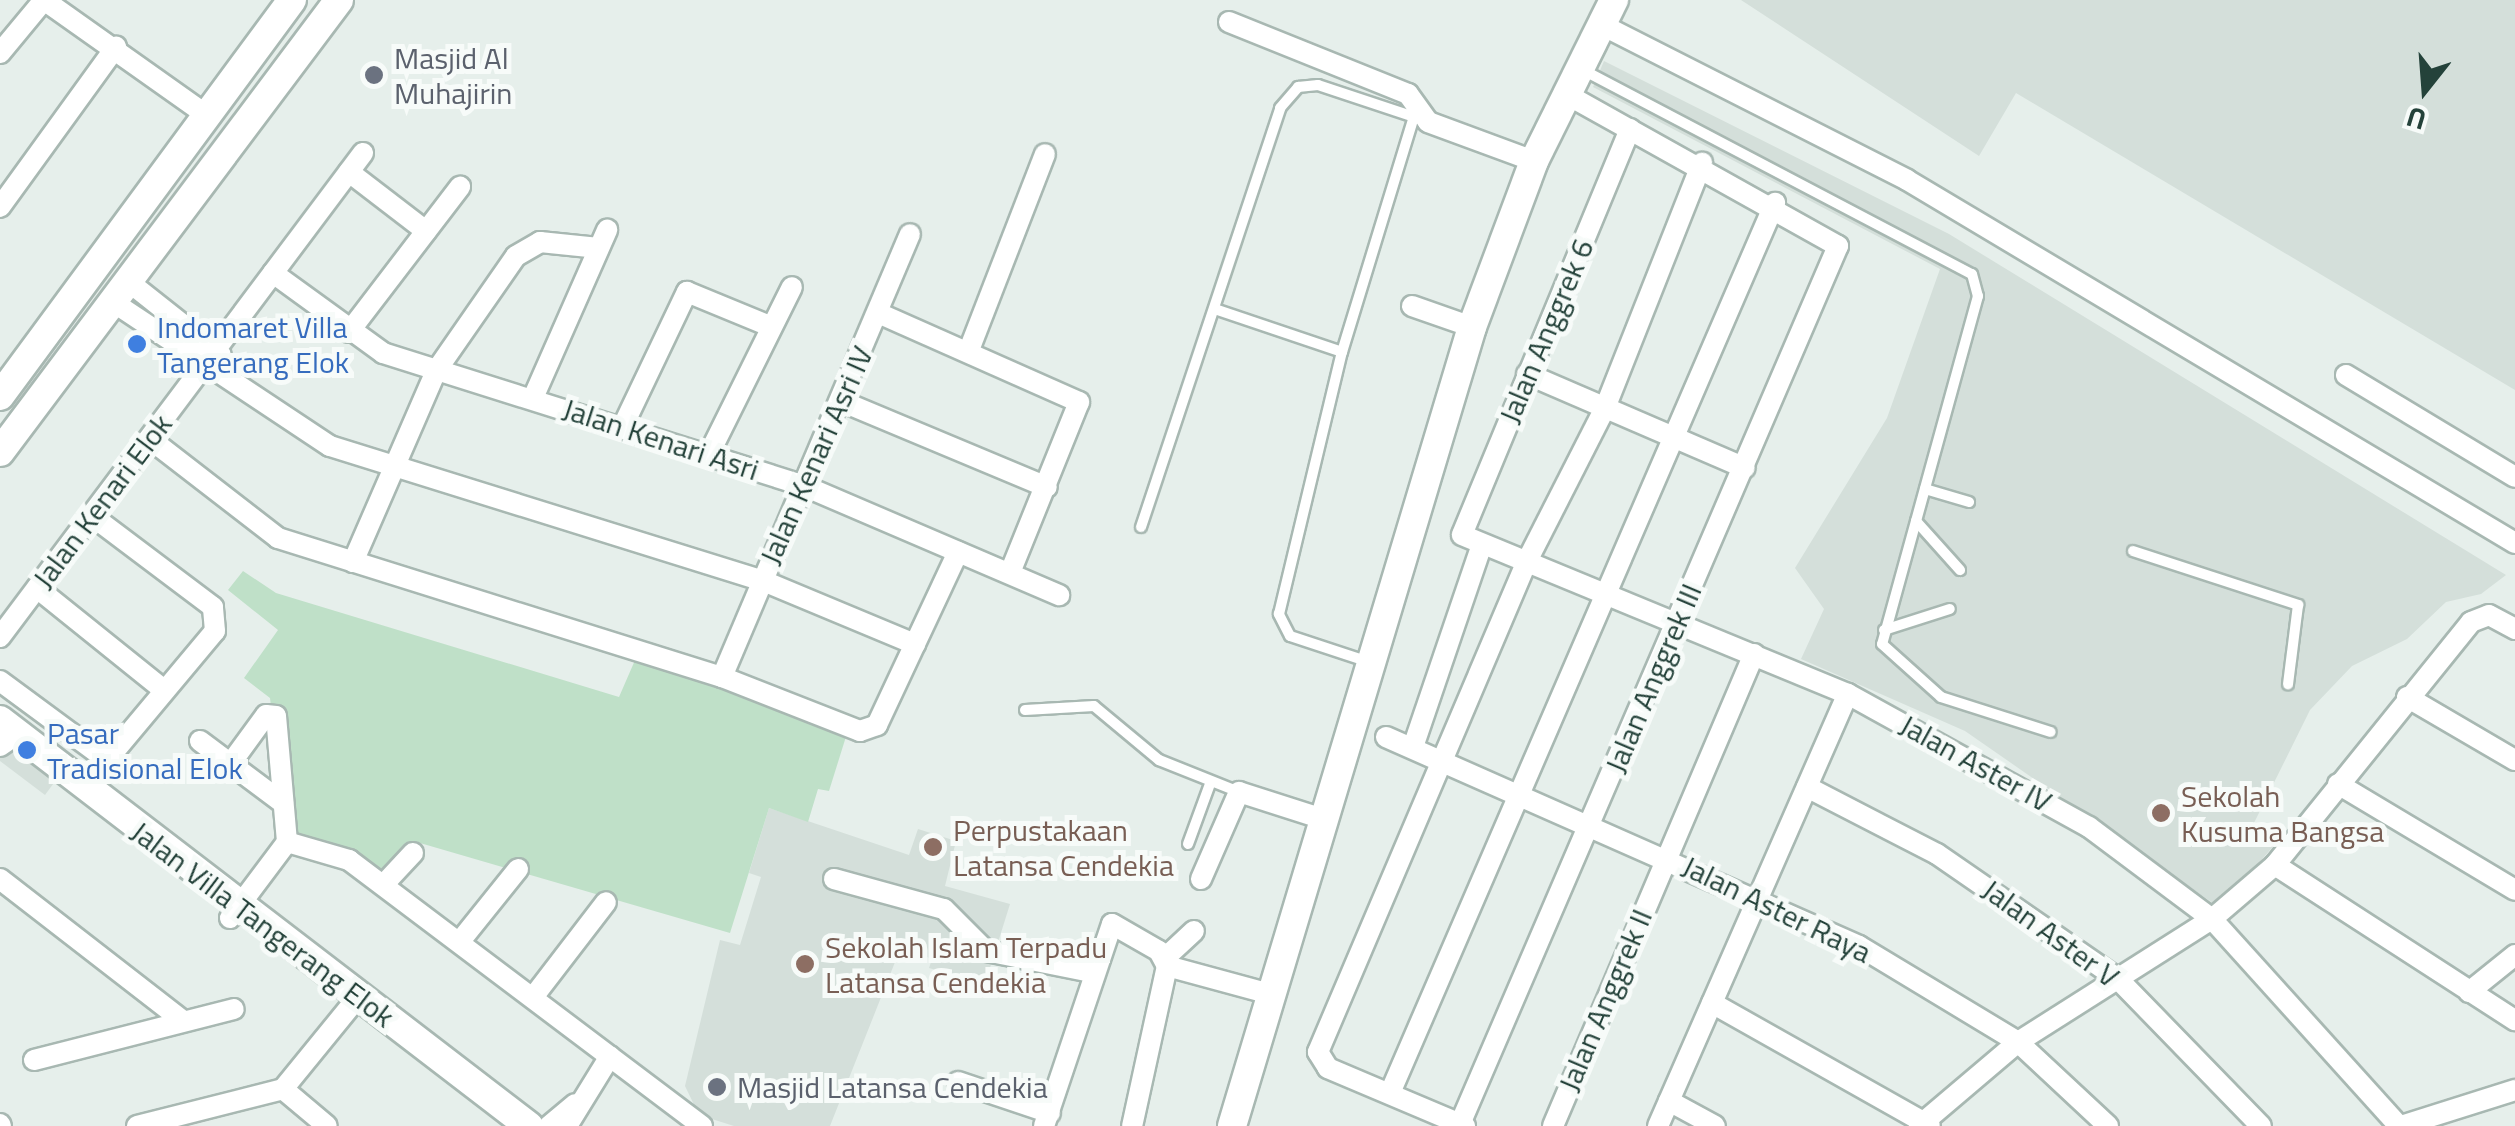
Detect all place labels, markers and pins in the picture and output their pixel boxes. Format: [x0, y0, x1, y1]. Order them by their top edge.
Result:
place label: Masjid Al Muhajirin [394, 40, 512, 110]
marker: Masjid Al Muhajirin [363, 64, 385, 86]
place label: Indomaret Villa Tangerang Elok [157, 309, 349, 380]
marker: Indomaret Villa Tangerang Elok [126, 333, 148, 355]
place label: Pasar Tradisional Elok [47, 715, 243, 786]
marker: Pasar Tradisional Elok [16, 739, 38, 761]
place label: Sekolah Kusuma Bangsa [2181, 778, 2384, 848]
marker: Sekolah Kusuma Bangsa [2150, 802, 2172, 824]
place label: Perpustakaan Latansa Cendekia [953, 812, 1174, 882]
marker: Perpustakaan Latansa Cendekia [922, 836, 944, 858]
place label: Sekolah Islam Terpadu Latansa Cendekia [825, 929, 1107, 1000]
marker: Sekolah Islam Terpadu Latansa Cendekia [794, 953, 816, 975]
place label: Masjid Latansa Cendekia [737, 1069, 1048, 1105]
marker: Masjid Latansa Cendekia [706, 1076, 728, 1098]

